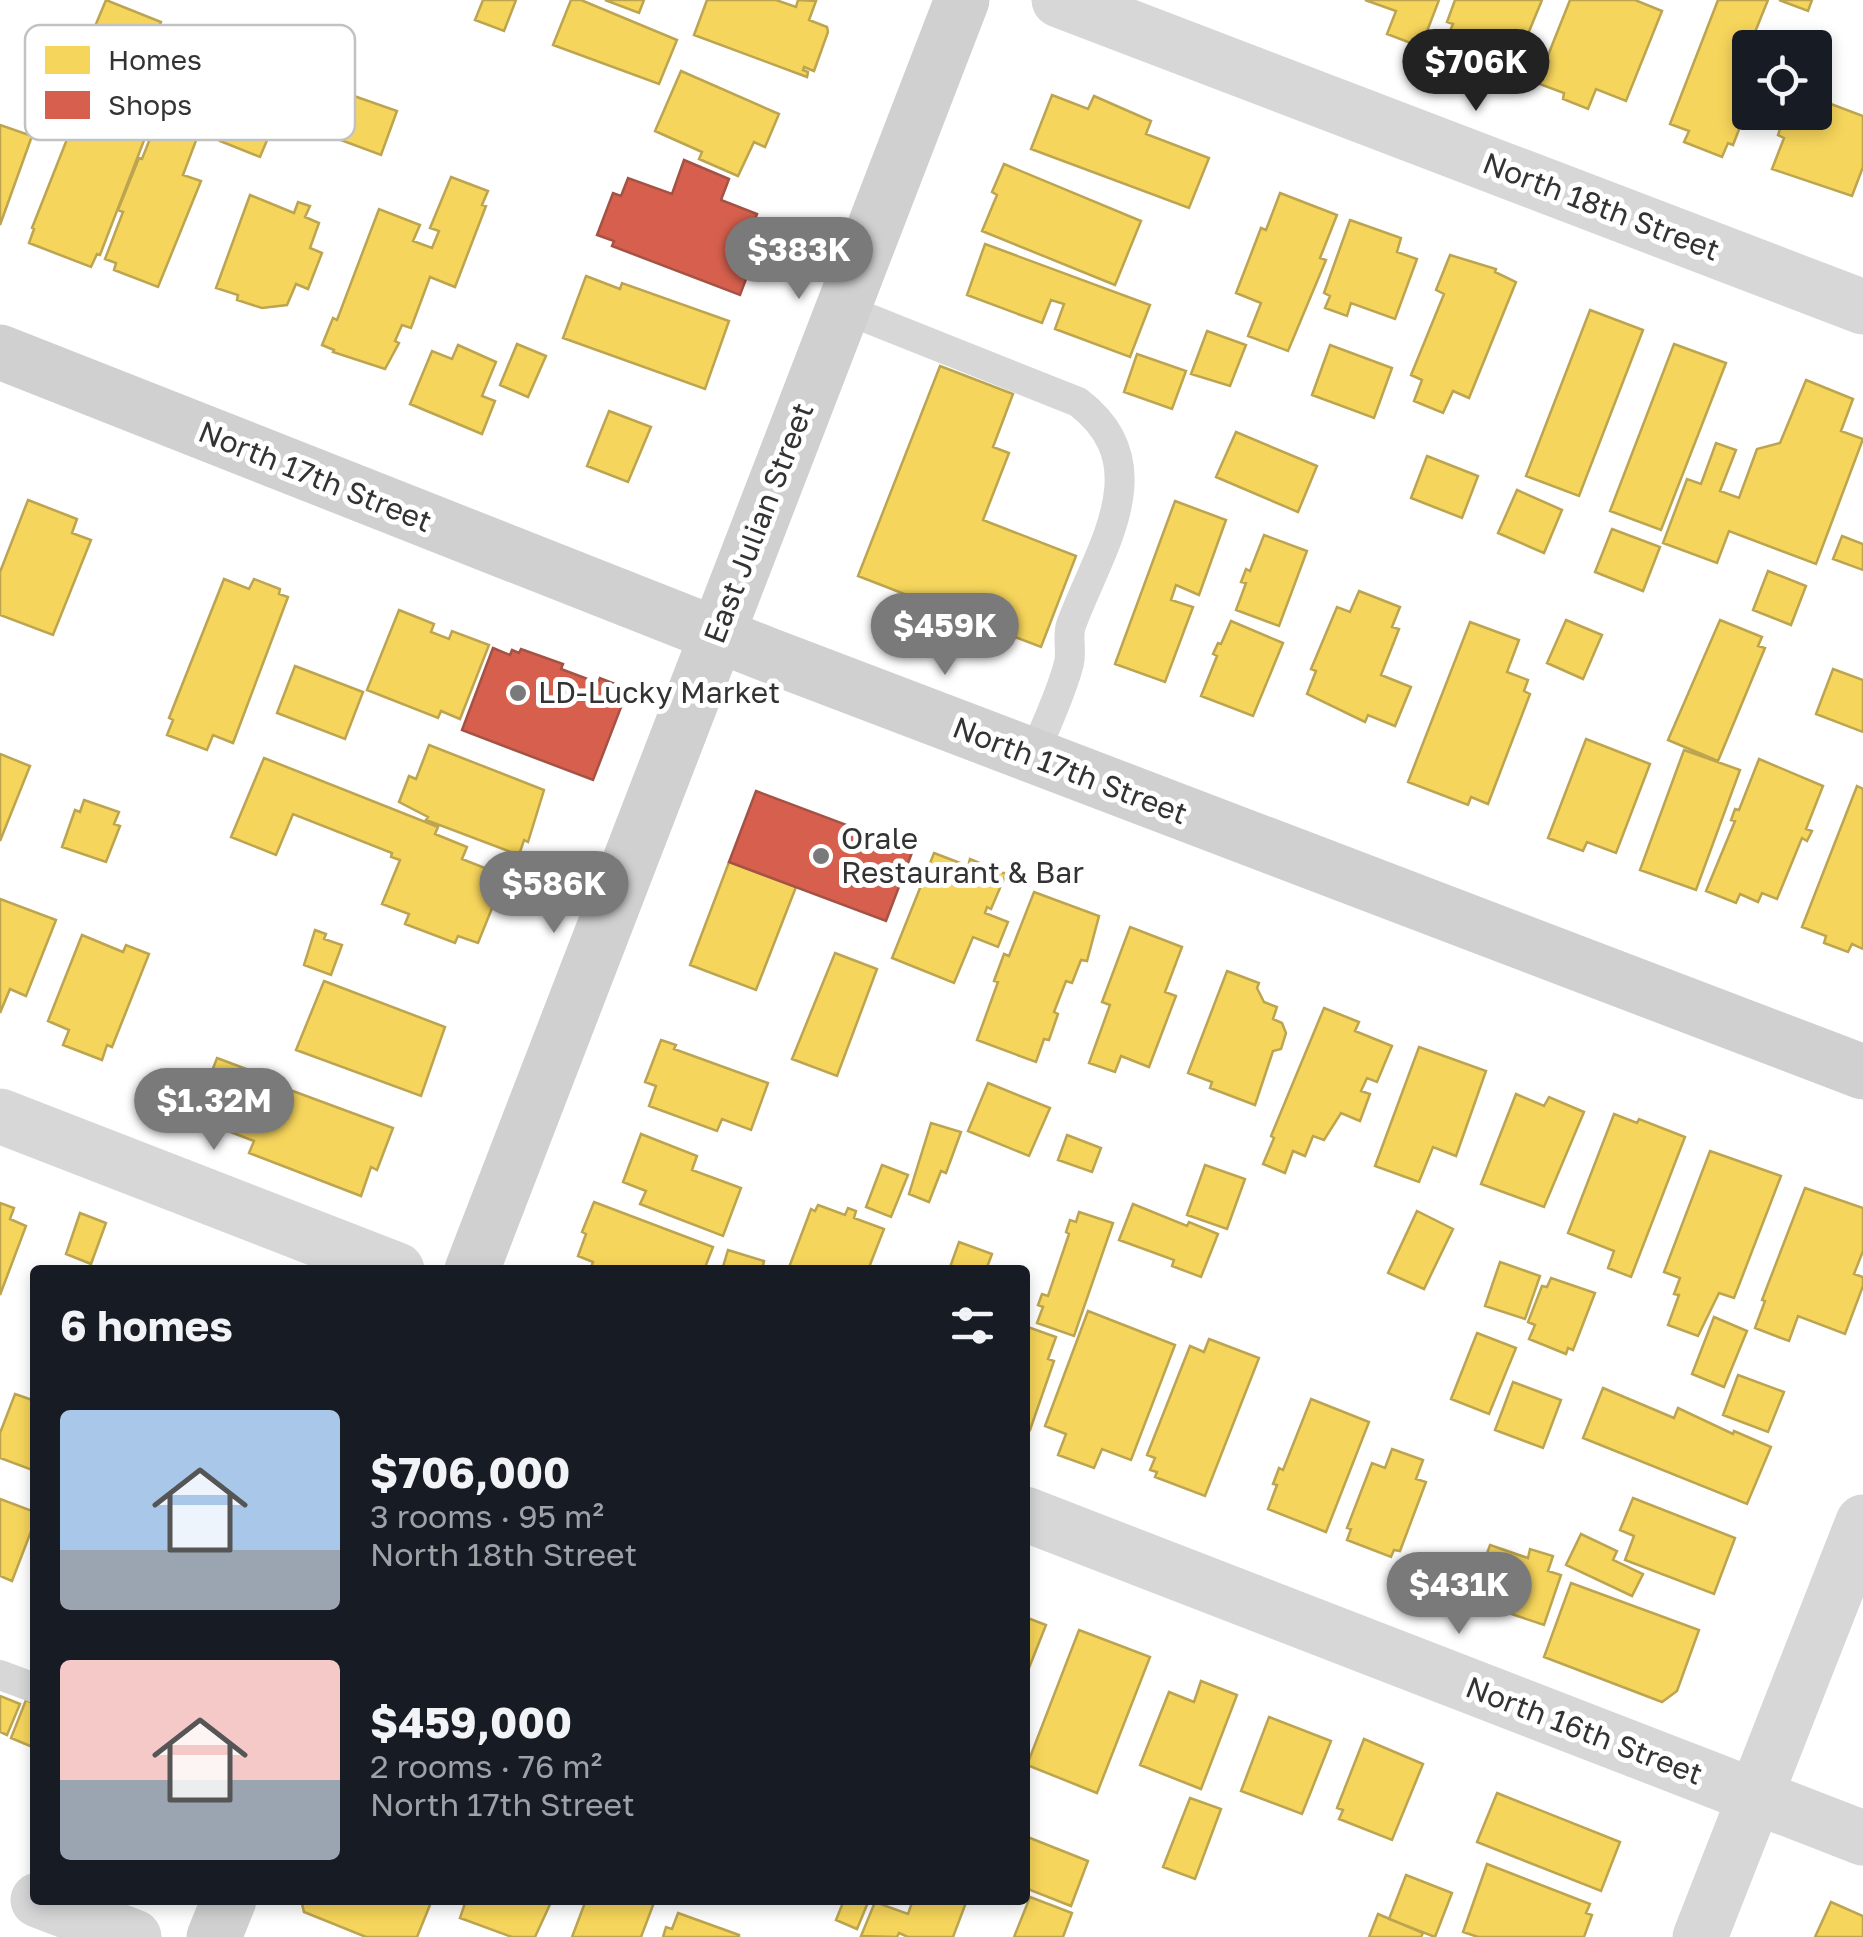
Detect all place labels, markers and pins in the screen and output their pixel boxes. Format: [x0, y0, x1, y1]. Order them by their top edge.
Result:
pin: $706K [1406, 29, 1546, 114]
pin: $383K [729, 217, 869, 302]
pin: $459K [875, 593, 1015, 678]
place label: LD-Lucky Market [538, 674, 780, 710]
marker: LD-Lucky Market [507, 682, 529, 704]
place label: Orale Restaurant & Bar [841, 820, 1084, 890]
marker: Orale Restaurant & Bar [810, 845, 832, 867]
pin: $586K [484, 851, 624, 936]
pin: $1.32M [133, 1068, 295, 1153]
pin: $431K [1389, 1552, 1529, 1637]

